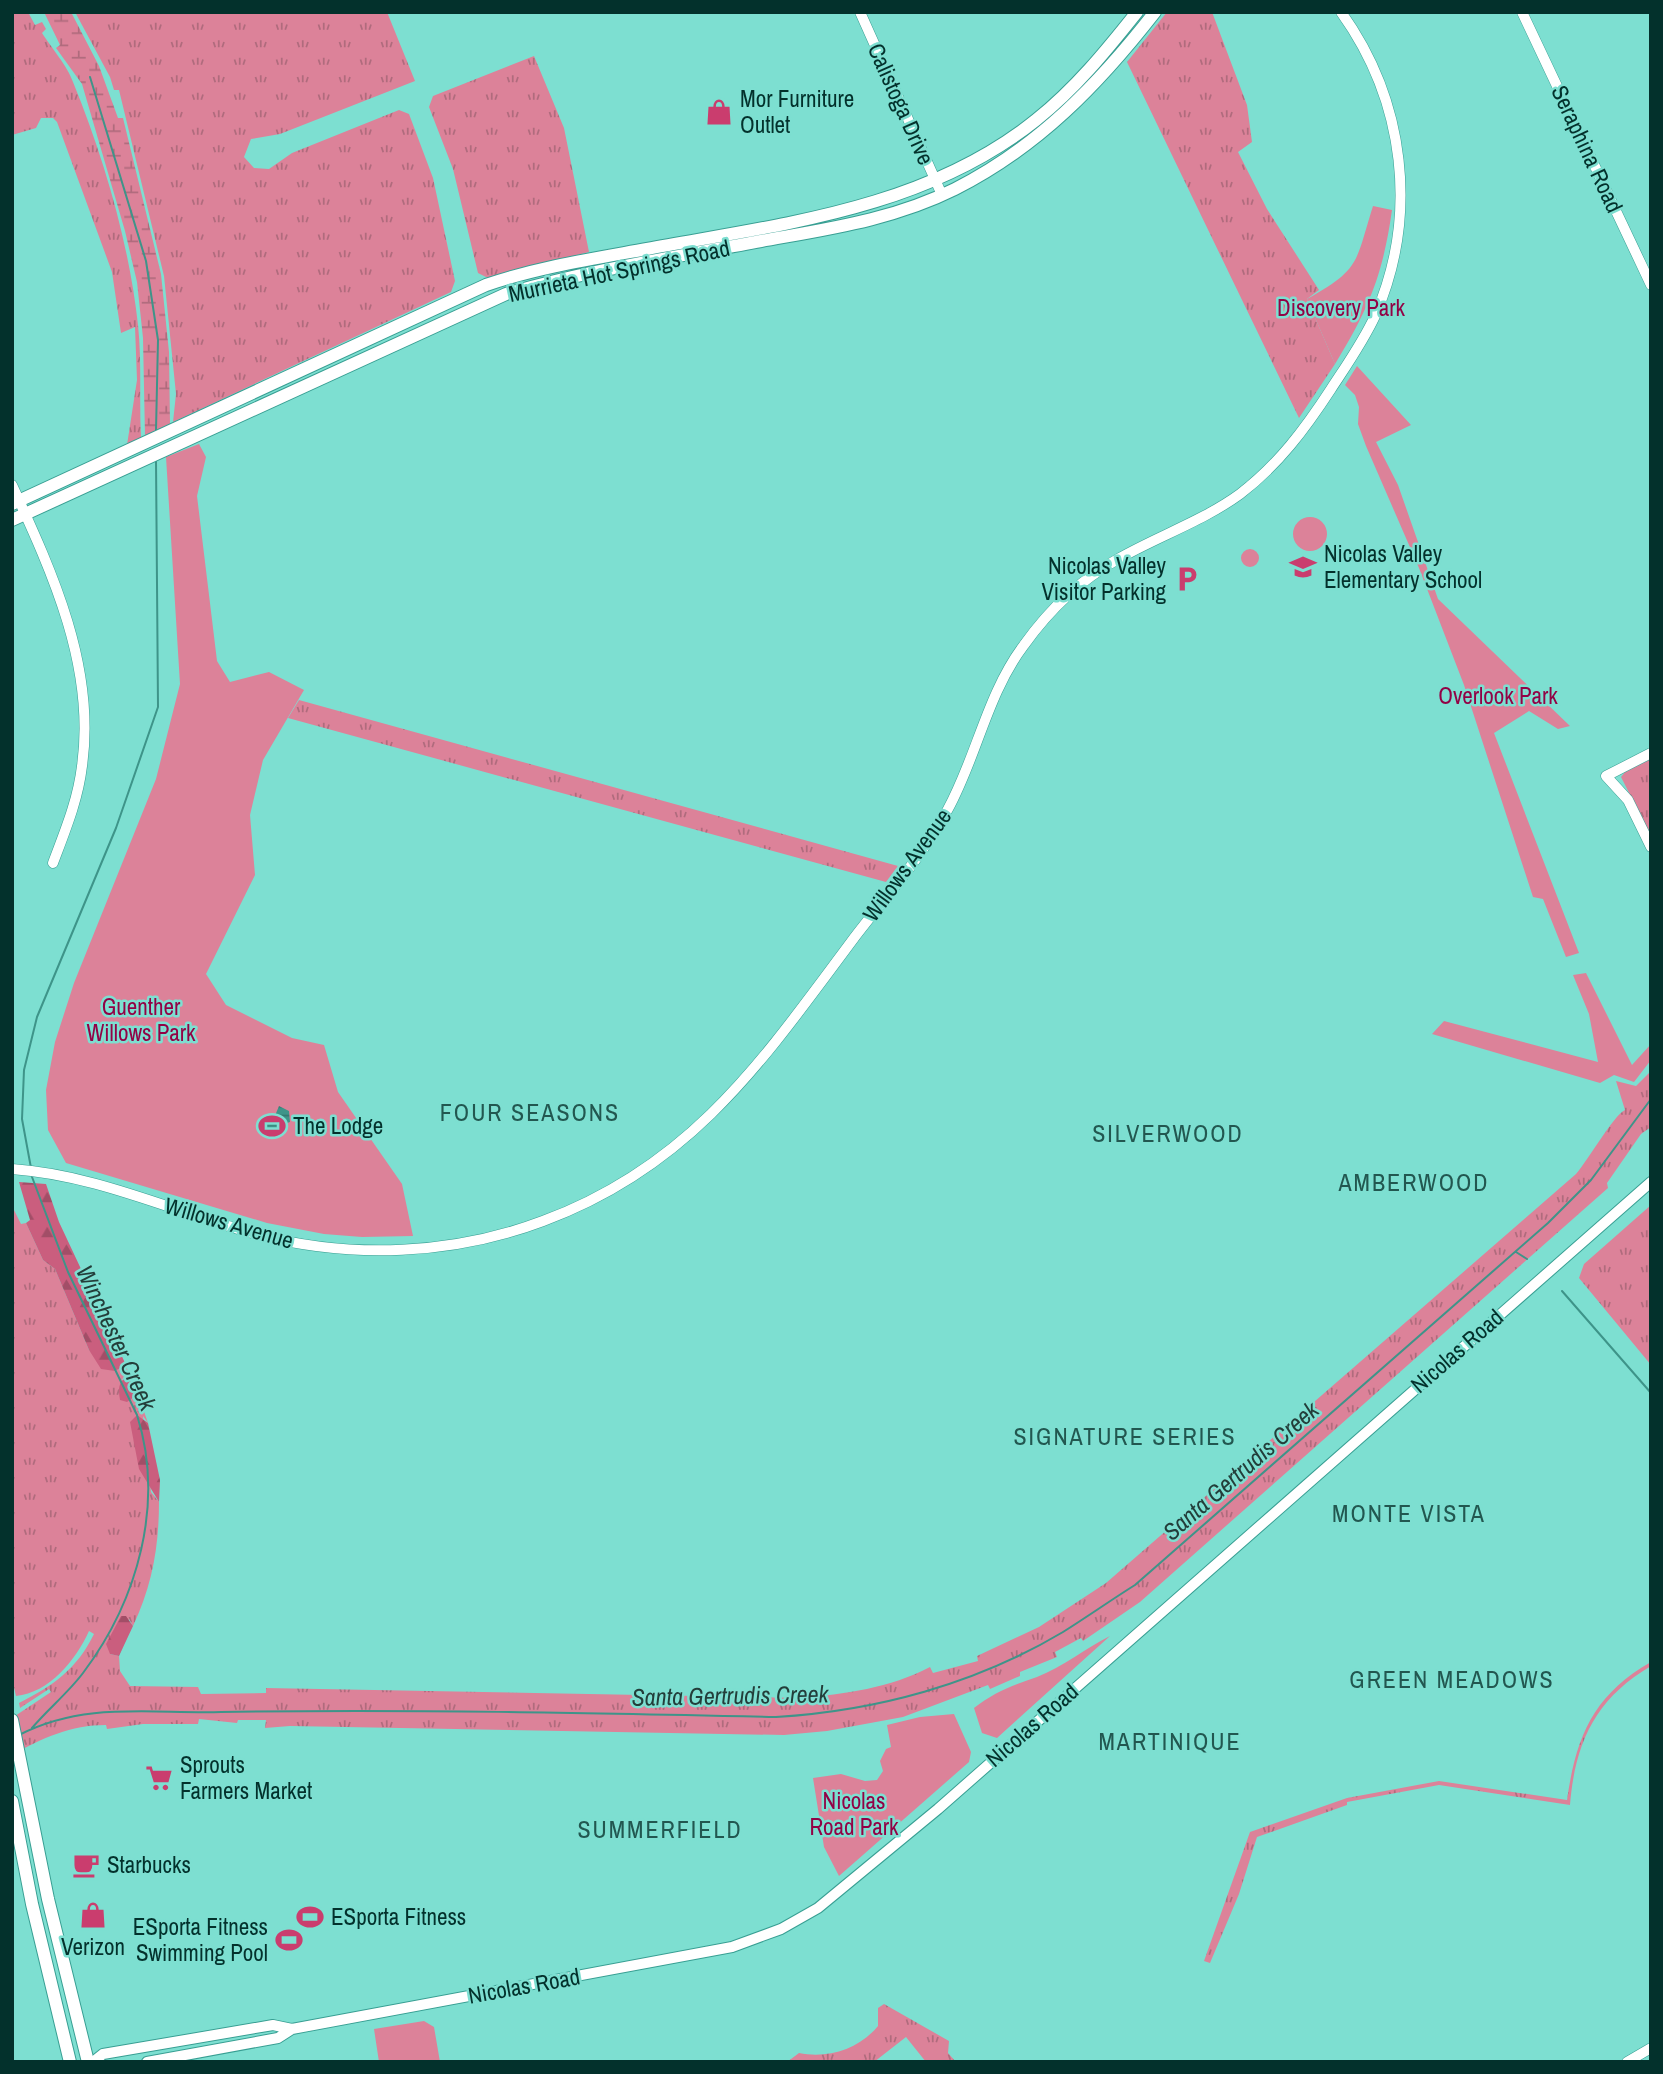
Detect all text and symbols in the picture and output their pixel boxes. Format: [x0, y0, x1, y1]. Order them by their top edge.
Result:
street label: Calistoga Drive [861, 38, 942, 169]
street label: Seraphina Road [1544, 80, 1631, 218]
place label: Mor Furniture Outlet [740, 83, 854, 140]
shop icon: Mor Furniture Outlet [704, 97, 734, 127]
street label: Murrieta Hot Springs Road [505, 232, 732, 309]
park label: Discovery Park [1277, 292, 1405, 323]
place label: Nicolas Valley Elementary School [1324, 538, 1482, 595]
place label: Nicolas Valley Visitor Parking [1042, 550, 1167, 607]
school or university icon: Nicolas Valley Elementary School [1288, 552, 1318, 582]
parking icon: Nicolas Valley Visitor Parking [1172, 564, 1202, 594]
park label: Overlook Park [1438, 680, 1558, 711]
street label: Willows Avenue [855, 802, 958, 928]
park label: Guenther Willows Park [87, 991, 196, 1048]
district label: FOUR SEASONS [440, 1096, 620, 1128]
place label: The Lodge [293, 1110, 383, 1141]
sports icon: The Lodge [257, 1111, 287, 1141]
district label: SILVERWOOD [1092, 1117, 1244, 1149]
district label: AMBERWOOD [1337, 1166, 1490, 1198]
street label: Willows Avenue [161, 1189, 297, 1256]
water label: Winchester Creek [69, 1260, 165, 1417]
street label: Nicolas Road [1404, 1302, 1510, 1399]
water label: Santa Gertrudis Creek [1156, 1393, 1326, 1547]
district label: SIGNATURE SERIES [1013, 1420, 1237, 1452]
district label: MONTE VISTA [1332, 1497, 1486, 1529]
district label: GREEN MEADOWS [1349, 1663, 1555, 1695]
street label: Nicolas Road [979, 1676, 1085, 1773]
water label: Santa Gertrudis Creek [631, 1677, 830, 1713]
district label: MARTINIQUE [1098, 1725, 1242, 1757]
place label: Sprouts Farmers Market [180, 1749, 312, 1806]
supermarket icon: Sprouts Farmers Market [144, 1763, 174, 1793]
park label: Nicolas Road Park [809, 1785, 899, 1842]
district label: SUMMERFIELD [577, 1813, 743, 1845]
place label: Starbucks [107, 1849, 191, 1880]
cafe icon: Starbucks [71, 1850, 101, 1880]
shop icon: Verizon [78, 1900, 108, 1930]
place label: ESporta Fitness [331, 1901, 466, 1932]
sports icon: ESporta Fitness [295, 1902, 325, 1932]
place label: ESporta Fitness Swimming Pool [133, 1911, 268, 1968]
sports icon: ESporta Fitness Swimming Pool [274, 1925, 304, 1955]
place label: Verizon [61, 1931, 125, 1962]
street label: Nicolas Road [465, 1960, 582, 2011]

